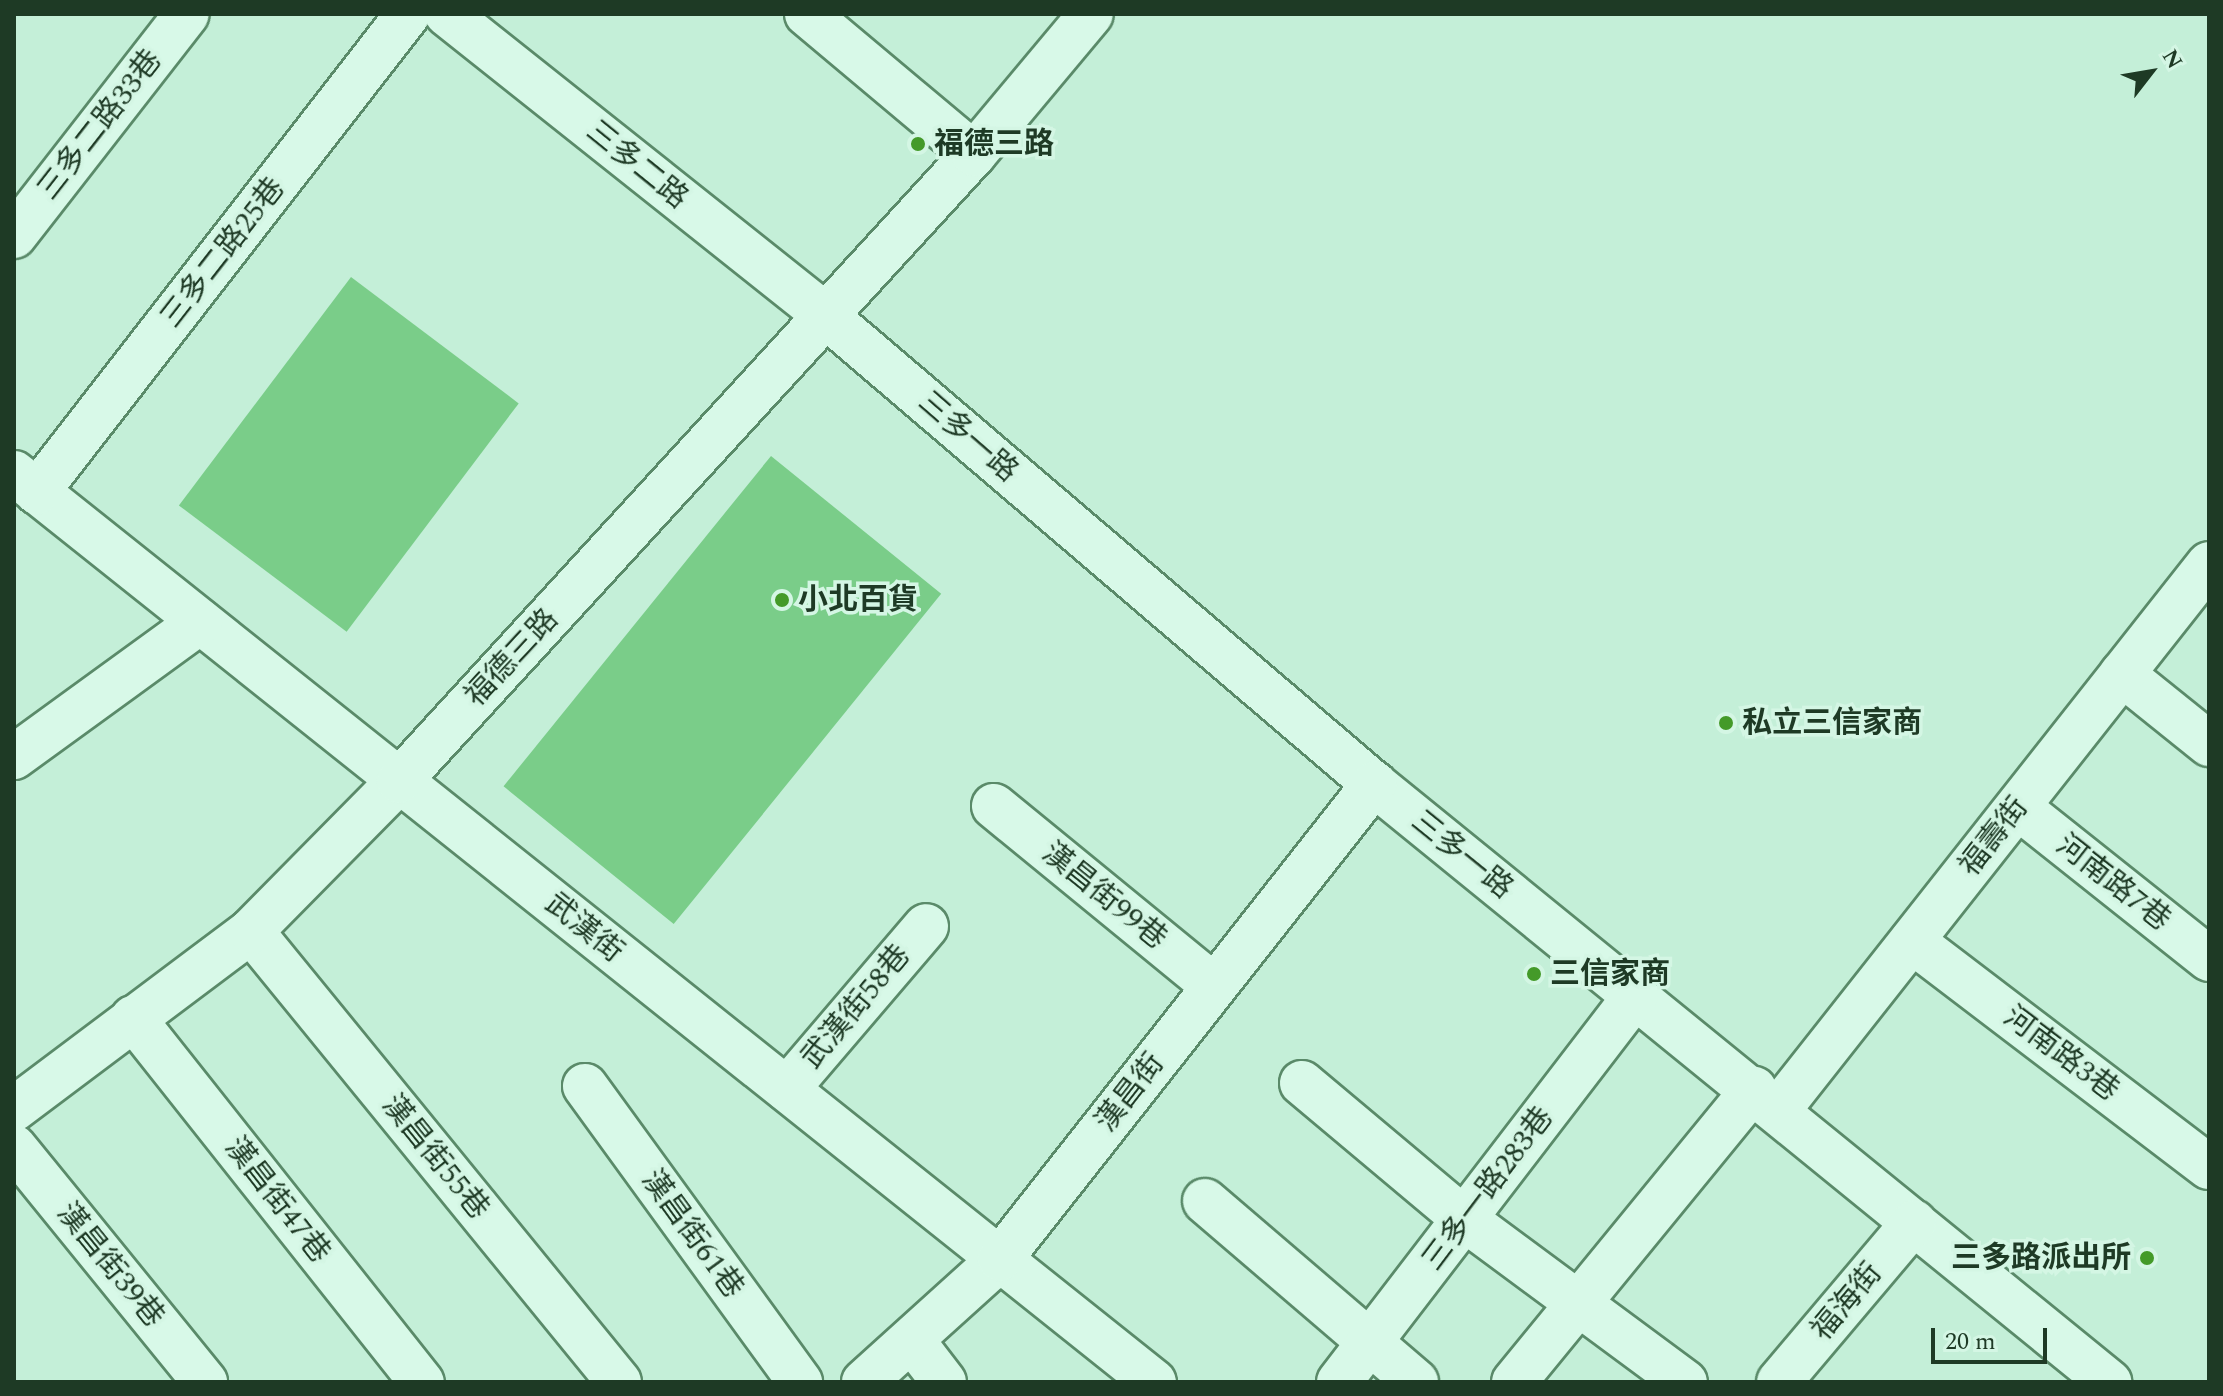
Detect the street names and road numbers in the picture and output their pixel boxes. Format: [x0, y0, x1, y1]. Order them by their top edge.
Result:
street label: 三多二路33巷 [30, 43, 170, 207]
street label: 三多二路 [579, 113, 695, 217]
street label: 三多二路25巷 [153, 171, 293, 335]
street label: 三多一路 [911, 384, 1025, 490]
street label: 福德三路 [458, 602, 566, 714]
street label: 福壽街 [1952, 790, 2036, 884]
street label: 三多一路 [1404, 803, 1520, 907]
street label: 河南路7巷 [2049, 827, 2177, 939]
street label: 漢昌街99巷 [1034, 835, 1174, 957]
street label: 武漢街 [538, 886, 630, 970]
street label: 武漢街58巷 [794, 938, 918, 1076]
street label: 河南路3巷 [1996, 999, 2126, 1109]
street label: 漢昌街 [1088, 1046, 1172, 1140]
street label: 漢昌街55巷 [374, 1087, 496, 1227]
street label: 三多一路283巷 [1415, 1100, 1561, 1278]
street label: 漢昌街47巷 [217, 1130, 337, 1270]
street label: 漢昌街61巷 [633, 1163, 751, 1305]
street label: 漢昌街39巷 [49, 1195, 171, 1335]
street label: 福海街 [1804, 1256, 1890, 1348]

